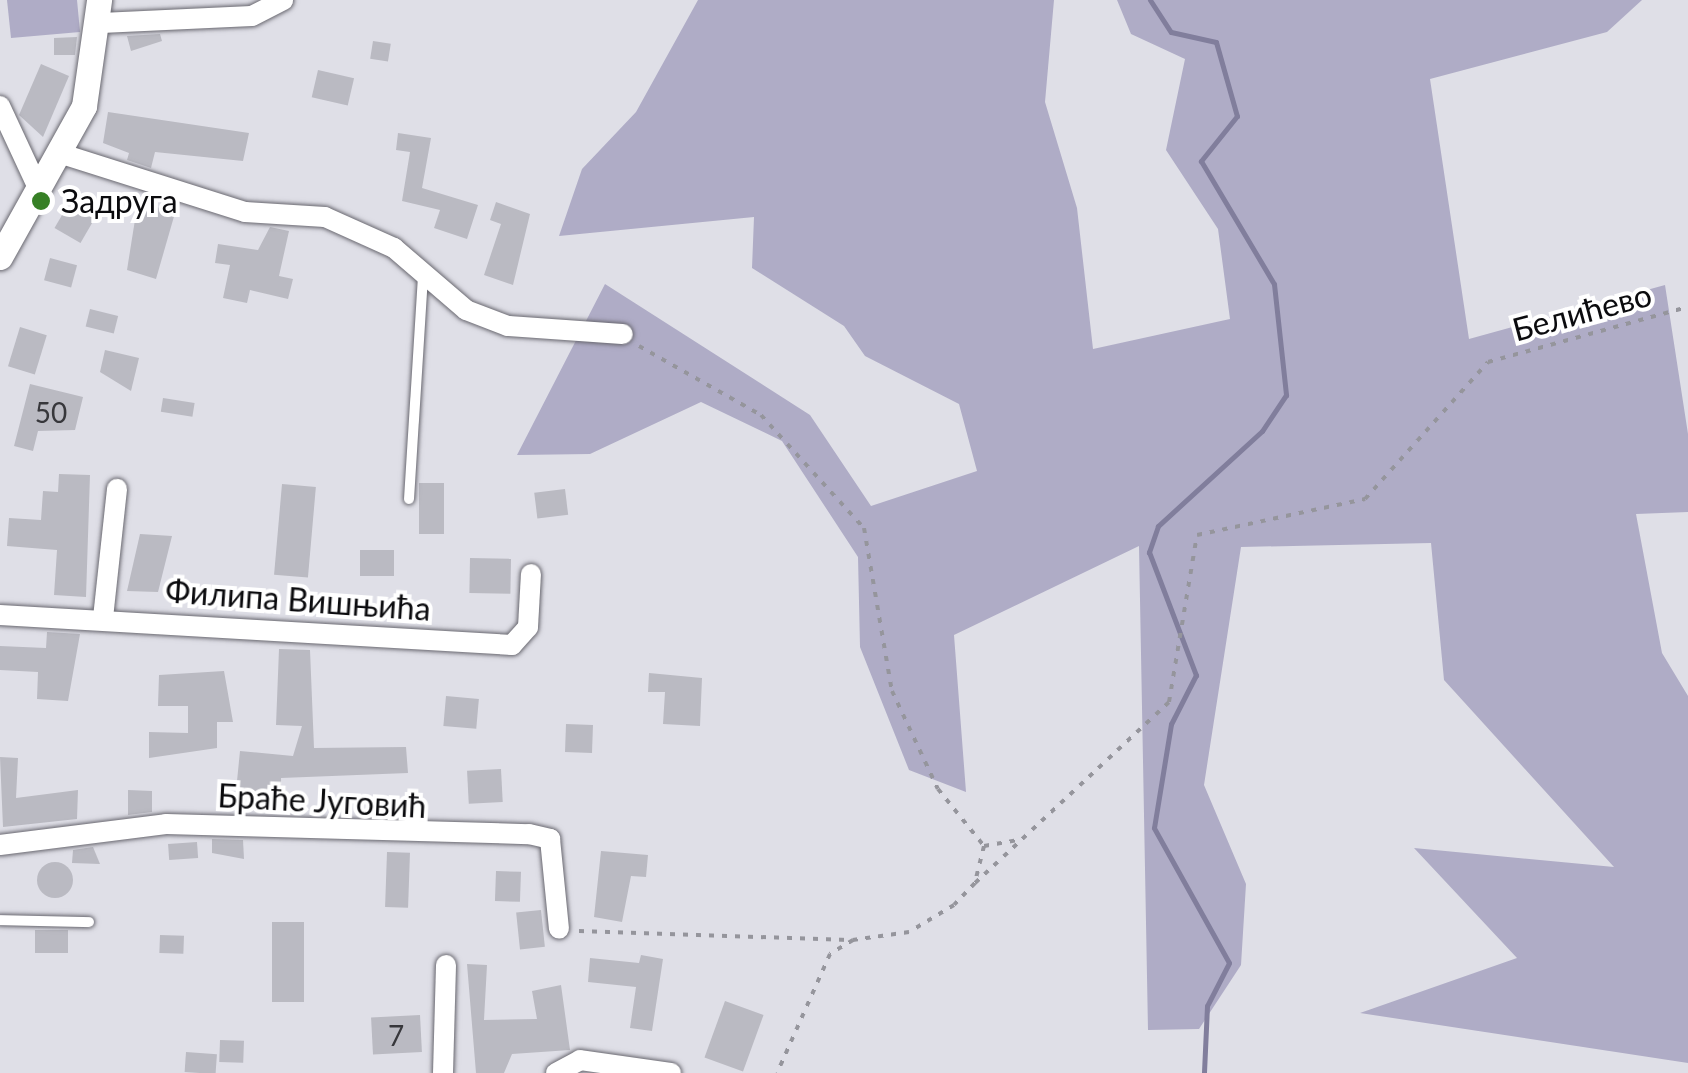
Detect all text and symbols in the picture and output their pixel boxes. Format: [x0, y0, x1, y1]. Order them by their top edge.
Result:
place label: Задруга [61, 182, 178, 220]
marker: Задруга [30, 190, 52, 212]
street label: Белићево [1508, 275, 1656, 349]
house number: 50 [35, 395, 67, 429]
street label: Филипа Вишњића [164, 572, 432, 628]
street label: Браће Југовић [217, 776, 427, 826]
house number: 7 [388, 1018, 404, 1052]

